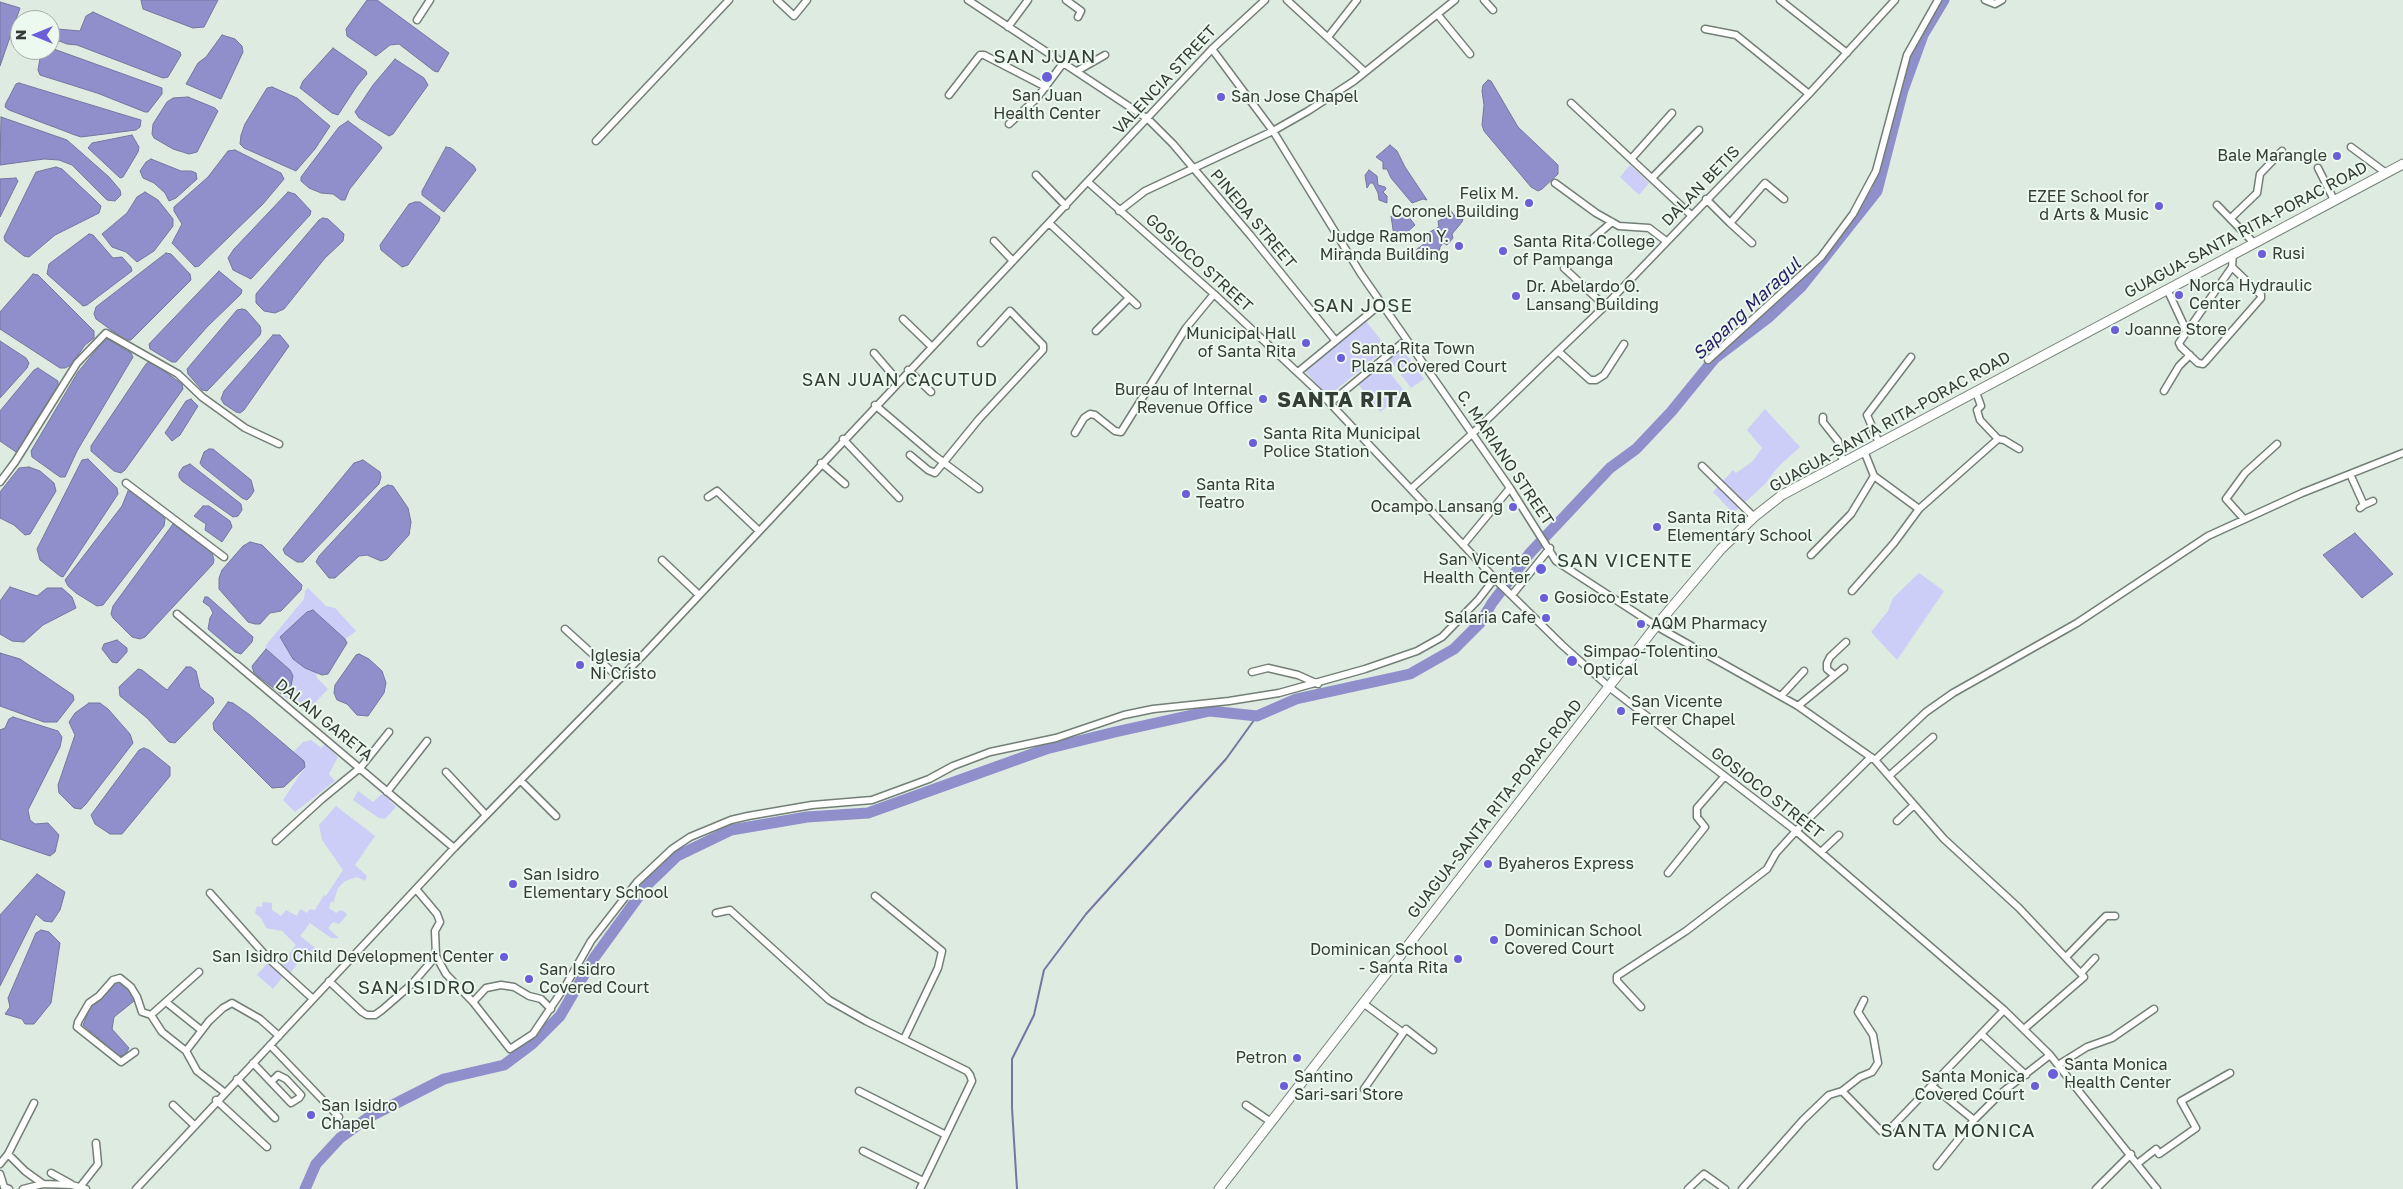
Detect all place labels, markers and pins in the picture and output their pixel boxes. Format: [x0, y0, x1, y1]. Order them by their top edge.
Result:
marker: San Juan Health Center [1040, 70, 1054, 84]
place label: San Juan Health Center [993, 86, 1101, 124]
place label: San Jose Chapel [1231, 87, 1358, 107]
marker: San Jose Chapel [1215, 91, 1227, 103]
place label: Bale Marangle [2217, 146, 2327, 166]
marker: Bale Marangle [2331, 150, 2343, 162]
place label: Felix M. Coronel Building [1391, 184, 1519, 222]
place label: EZEE School for d Arts & Music [2027, 187, 2149, 225]
marker: Felix M. Coronel Building [1523, 197, 1535, 209]
marker: EZEE School for d Arts & Music [2153, 200, 2165, 212]
place label: Judge Ramon Y. Miranda Building [1320, 227, 1449, 265]
place label: Santa Rita College of Pampanga [1513, 232, 1655, 270]
marker: Judge Ramon Y. Miranda Building [1453, 240, 1465, 252]
place label: Rusi [2272, 244, 2305, 264]
marker: Santa Rita College of Pampanga [1497, 245, 1509, 257]
marker: Rusi [2256, 248, 2268, 260]
place label: Norca Hydraulic Center [2189, 276, 2312, 314]
place label: Dr. Abelardo O. Lansang Building [1526, 277, 1659, 315]
marker: Norca Hydraulic Center [2173, 289, 2185, 301]
marker: Dr. Abelardo O. Lansang Building [1510, 290, 1522, 302]
place label: Joanne Store [2125, 320, 2227, 340]
place label: Municipal Hall of Santa Rita [1186, 324, 1296, 362]
marker: Joanne Store [2109, 324, 2121, 336]
marker: Municipal Hall of Santa Rita [1300, 337, 1312, 349]
place label: Santa Rita Town Plaza Covered Court [1351, 339, 1507, 377]
marker: Santa Rita Town Plaza Covered Court [1335, 352, 1347, 364]
place label: Bureau of Internal Revenue Office [1115, 380, 1253, 418]
marker: Bureau of Internal Revenue Office [1257, 393, 1269, 405]
place label: Santa Rita Municipal Police Station [1263, 424, 1421, 462]
marker: Santa Rita Municipal Police Station [1247, 437, 1259, 449]
place label: Santa Rita Teatro [1196, 475, 1275, 513]
marker: Santa Rita Teatro [1180, 488, 1192, 500]
place label: Ocampo Lansang [1370, 497, 1503, 517]
marker: Ocampo Lansang [1507, 501, 1519, 513]
place label: Santa Rita Elementary School [1667, 508, 1812, 546]
marker: Santa Rita Elementary School [1651, 521, 1663, 533]
place label: San Vicente Health Center [1423, 550, 1530, 588]
marker: San Vicente Health Center [1534, 562, 1548, 576]
place label: Gosioco Estate [1554, 588, 1669, 608]
marker: Gosioco Estate [1538, 592, 1550, 604]
place label: Salaria Cafe [1444, 608, 1536, 628]
marker: Salaria Cafe [1540, 612, 1552, 624]
place label: AQM Pharmacy [1651, 614, 1767, 634]
marker: AQM Pharmacy [1635, 618, 1647, 630]
place label: Simpao-Tolentino Optical [1583, 642, 1718, 680]
place label: Iglesia Ni Cristo [590, 646, 656, 684]
marker: Simpao-Tolentino Optical [1565, 654, 1579, 668]
marker: Iglesia Ni Cristo [574, 659, 586, 671]
place label: San Vicente Ferrer Chapel [1631, 692, 1735, 730]
marker: San Vicente Ferrer Chapel [1615, 705, 1627, 717]
place label: Byaheros Express [1498, 854, 1634, 874]
marker: Byaheros Express [1482, 858, 1494, 870]
place label: San Isidro Elementary School [523, 865, 668, 903]
marker: San Isidro Elementary School [507, 878, 519, 890]
place label: Dominican School Covered Court [1504, 921, 1642, 959]
marker: Dominican School Covered Court [1488, 934, 1500, 946]
place label: Dominican School - Santa Rita [1310, 940, 1448, 978]
place label: San Isidro Child Development Center [212, 947, 494, 967]
marker: San Isidro Child Development Center [498, 951, 510, 963]
marker: Dominican School - Santa Rita [1452, 953, 1464, 965]
place label: San Isidro Covered Court [539, 960, 649, 998]
marker: San Isidro Covered Court [523, 973, 535, 985]
place label: Petron [1235, 1048, 1287, 1068]
marker: Petron [1291, 1052, 1303, 1064]
place label: Santa Monica Health Center [2064, 1055, 2171, 1093]
place label: Santino Sari-sari Store [1294, 1067, 1403, 1105]
place label: Santa Monica Covered Court [1915, 1067, 2025, 1105]
marker: Santa Monica Health Center [2046, 1067, 2060, 1081]
marker: Santino Sari-sari Store [1278, 1080, 1290, 1092]
marker: Santa Monica Covered Court [2029, 1080, 2041, 1092]
place label: San Isidro Chapel [321, 1096, 397, 1134]
marker: San Isidro Chapel [305, 1109, 317, 1121]

